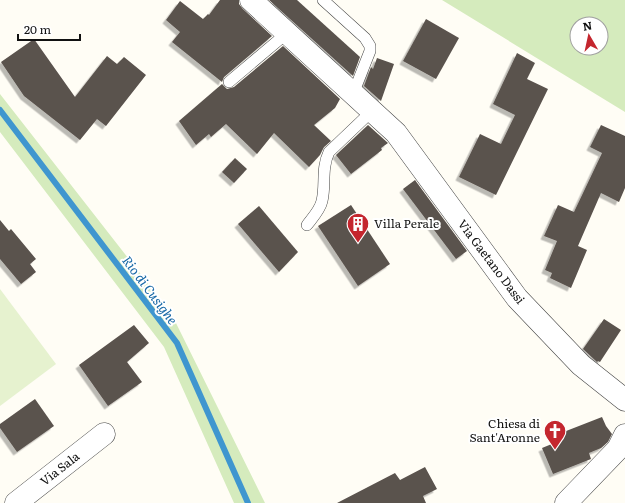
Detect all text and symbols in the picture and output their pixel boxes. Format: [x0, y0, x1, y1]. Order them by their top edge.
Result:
scale bar [18, 16, 80, 42]
north arrow [569, 16, 609, 56]
text: N [581, 17, 593, 34]
text: 20 m [24, 20, 51, 38]
building icon: Villa Perale [345, 211, 371, 244]
place label: Villa Perale [374, 214, 439, 232]
street label: Via Gaetano Dassi [454, 215, 530, 307]
water label: Rio di Cusighe [118, 251, 183, 328]
place label: Chiesa di Sant'Aronne [469, 414, 540, 446]
church icon: Chiesa di Sant'Aronne [542, 418, 568, 451]
street label: Via Sala [36, 447, 83, 489]

